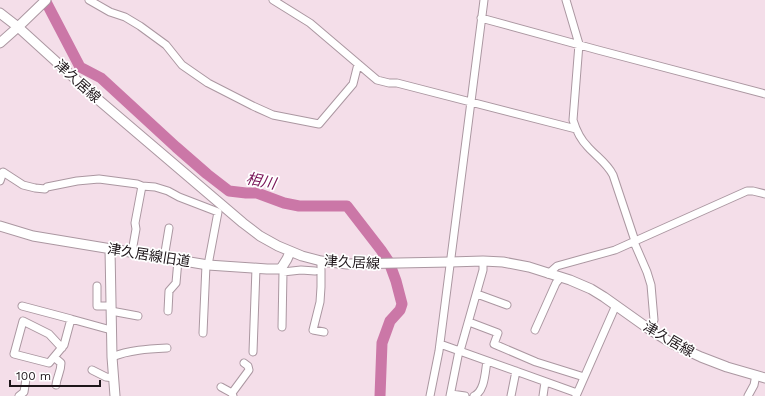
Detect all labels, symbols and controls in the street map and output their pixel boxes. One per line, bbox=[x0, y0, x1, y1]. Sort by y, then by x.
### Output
street label: 津久居線 bbox=[52, 56, 104, 106]
water label: 相川 bbox=[245, 169, 279, 193]
street label: 津久居線旧道 bbox=[106, 241, 192, 269]
street label: 津久居線 bbox=[324, 253, 380, 271]
street label: 津久居線 bbox=[641, 318, 697, 360]
scale bar bbox=[10, 362, 100, 388]
text: 100 m bbox=[16, 369, 51, 383]

